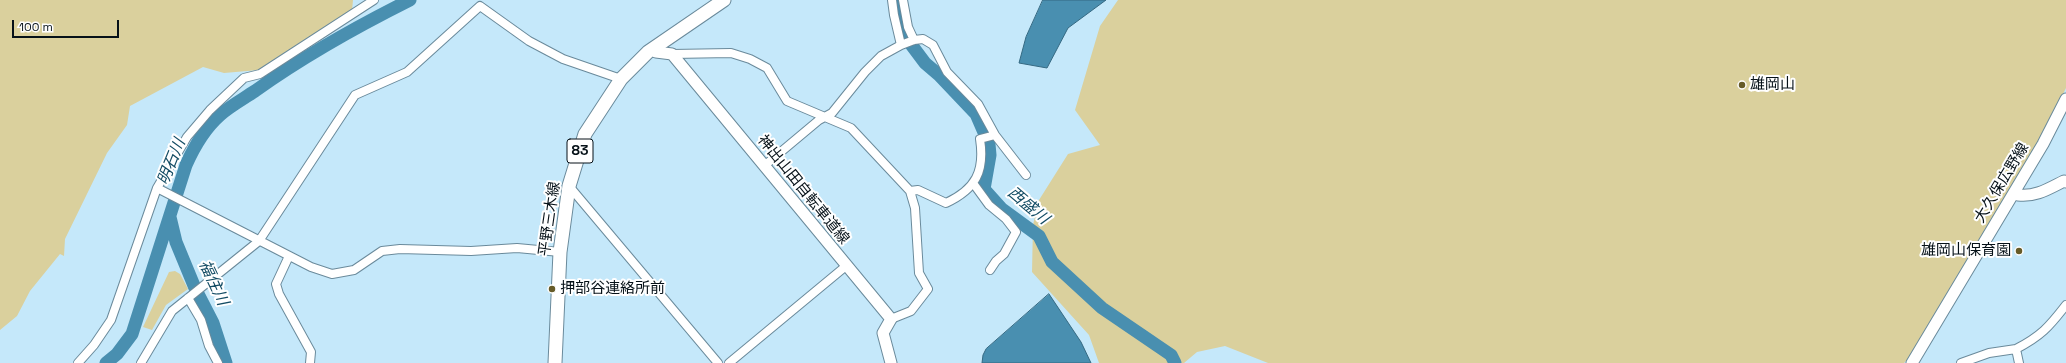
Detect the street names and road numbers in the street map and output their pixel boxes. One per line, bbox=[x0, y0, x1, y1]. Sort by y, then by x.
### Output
street label: 神出山田自転車道線 bbox=[754, 132, 852, 248]
road number: 83 bbox=[567, 139, 593, 163]
street label: 大久保広野線 bbox=[1971, 140, 2033, 226]
street label: 平野三木線 bbox=[536, 181, 564, 257]

